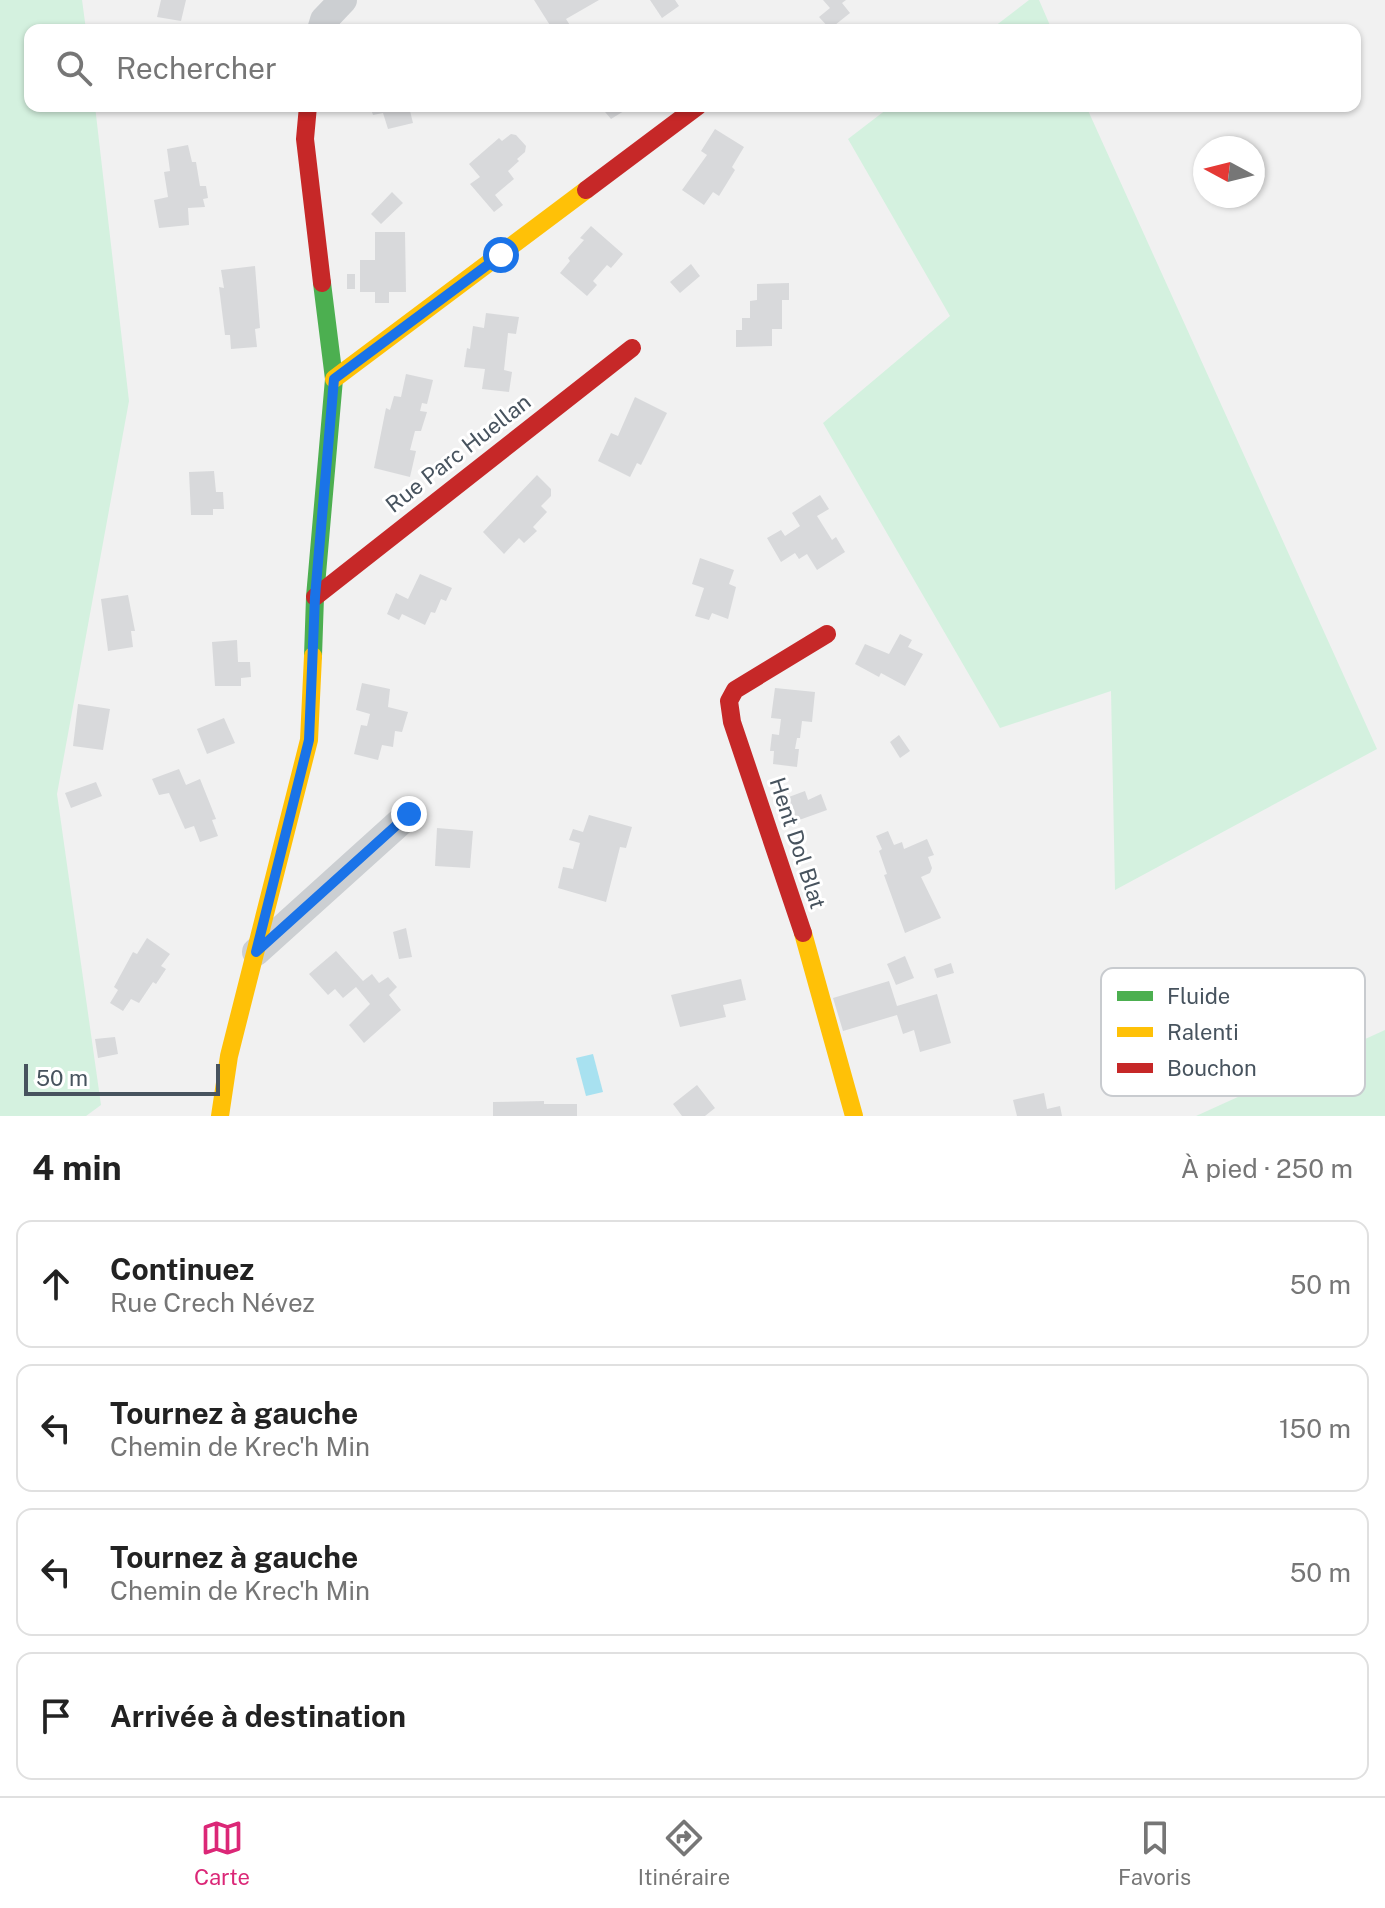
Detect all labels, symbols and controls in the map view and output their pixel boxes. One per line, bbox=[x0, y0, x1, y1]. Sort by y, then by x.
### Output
search box bbox=[24, 24, 1361, 112]
icon: search bbox=[52, 46, 96, 90]
text: Rechercher bbox=[116, 50, 277, 86]
north arrow bbox=[1193, 136, 1265, 208]
route start bbox=[483, 237, 519, 273]
street label: Rue Parc Huellan bbox=[380, 388, 536, 518]
street label: Hent Dol Blat bbox=[765, 774, 831, 912]
route end bbox=[391, 796, 427, 832]
legend bbox=[1101, 968, 1365, 1096]
text: Fluide bbox=[1167, 983, 1230, 1009]
text: Ralenti bbox=[1167, 1019, 1239, 1045]
text: Bouchon bbox=[1167, 1055, 1257, 1081]
scale bar bbox=[24, 1060, 220, 1096]
text: 50 m bbox=[36, 1065, 88, 1091]
text: 4 min bbox=[32, 1148, 122, 1188]
text: À pied · 250 m bbox=[1181, 1153, 1353, 1184]
text: Continuez bbox=[110, 1251, 254, 1287]
icon: ahead bbox=[34, 1262, 78, 1306]
text: 50 m bbox=[1290, 1269, 1351, 1300]
text: Rue Crech Névez bbox=[110, 1287, 315, 1318]
text: Tournez à gauche bbox=[110, 1395, 358, 1431]
icon: left bbox=[34, 1406, 78, 1450]
text: 150 m bbox=[1279, 1413, 1351, 1444]
text: Chemin de Krec'h Min bbox=[110, 1431, 370, 1462]
text: Tournez à gauche bbox=[110, 1539, 358, 1575]
icon: left bbox=[34, 1550, 78, 1594]
text: 50 m bbox=[1290, 1557, 1351, 1588]
text: Chemin de Krec'h Min bbox=[110, 1575, 370, 1606]
icon: arrive bbox=[34, 1694, 78, 1738]
text: Arrivée à destination bbox=[110, 1698, 406, 1734]
tab: Carte bbox=[194, 1816, 250, 1890]
tab: Itinéraire bbox=[638, 1816, 730, 1890]
tab: Favoris bbox=[1118, 1816, 1191, 1890]

